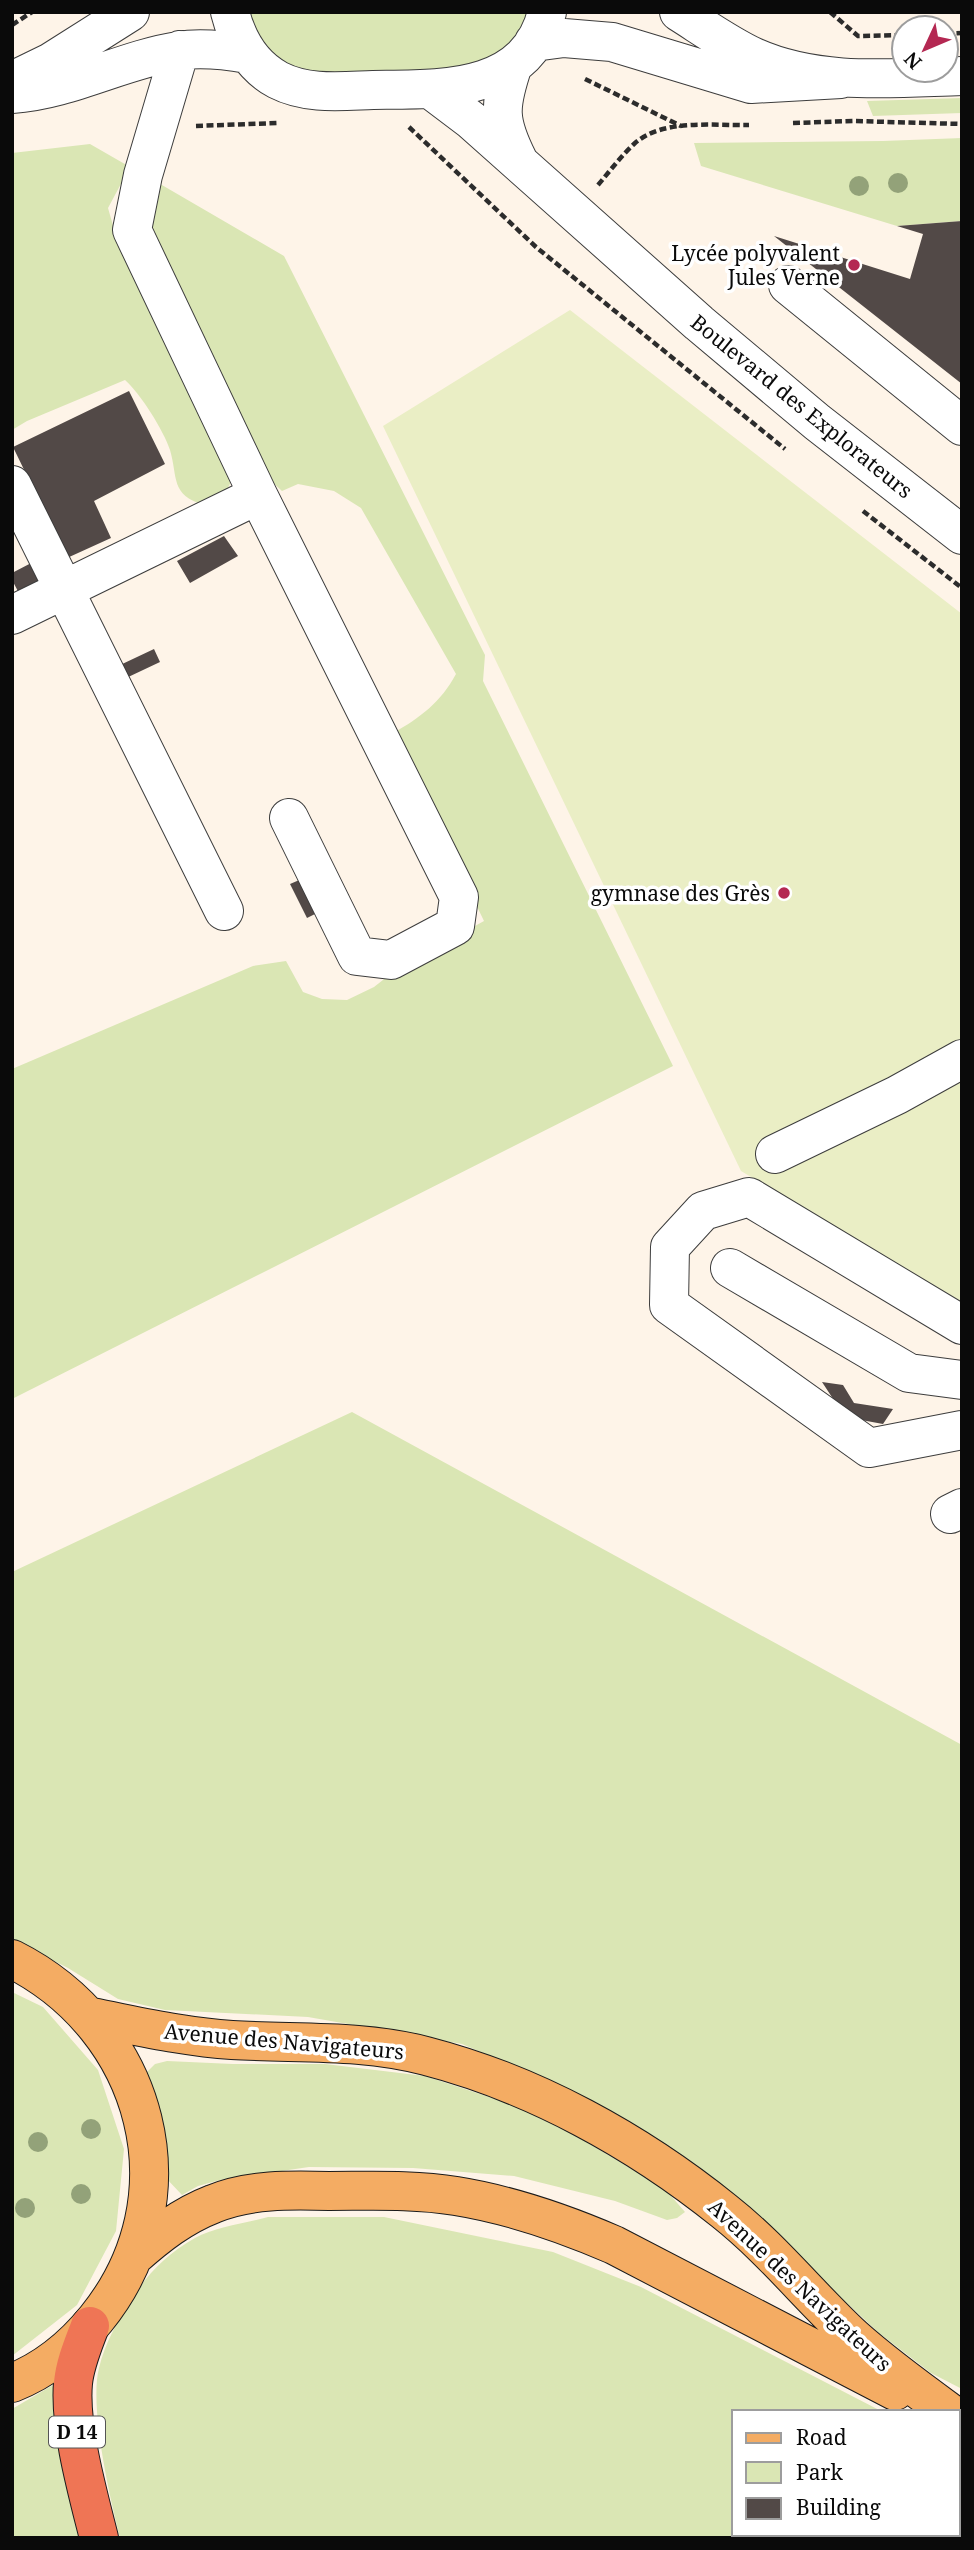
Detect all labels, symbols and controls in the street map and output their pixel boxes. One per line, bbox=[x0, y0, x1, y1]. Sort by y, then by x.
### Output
north arrow bbox=[890, 14, 960, 84]
text: N bbox=[898, 46, 927, 75]
place label: Lycée polyvalent Jules Verne bbox=[671, 239, 840, 291]
marker: Lycée polyvalent Jules Verne bbox=[846, 257, 862, 273]
street label: Boulevard des Explorateurs bbox=[685, 308, 919, 504]
place label: gymnase des Grès bbox=[591, 879, 770, 907]
marker: gymnase des Grès bbox=[776, 885, 792, 901]
street label: Avenue des Navigateurs bbox=[163, 2017, 405, 2065]
street label: Avenue des Navigateurs bbox=[702, 2193, 898, 2377]
legend bbox=[732, 2410, 960, 2536]
road number: D 14 bbox=[49, 2416, 105, 2448]
text: Road bbox=[796, 2423, 847, 2451]
text: Park bbox=[796, 2458, 843, 2486]
text: Building bbox=[796, 2493, 881, 2521]

